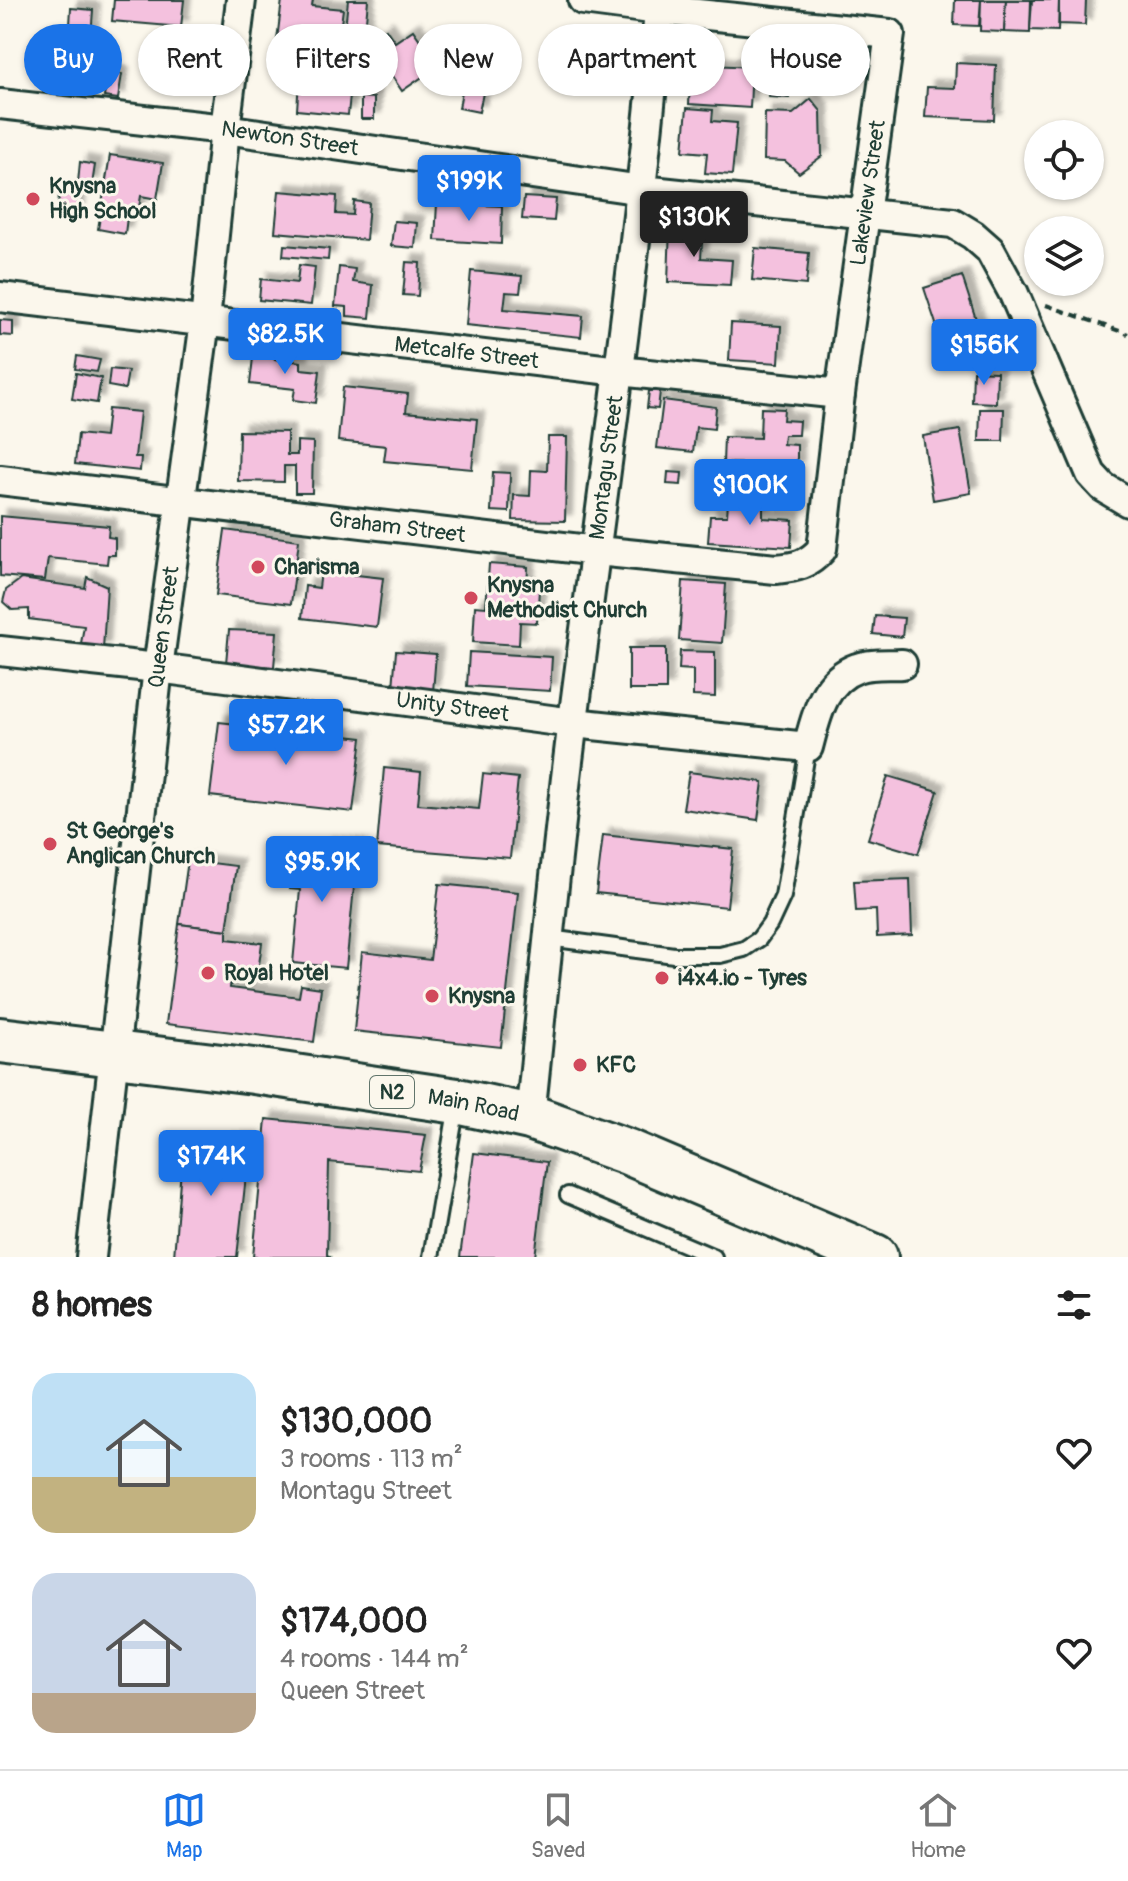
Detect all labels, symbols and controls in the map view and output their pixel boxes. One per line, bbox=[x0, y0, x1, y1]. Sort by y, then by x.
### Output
chip: Buy bbox=[24, 24, 122, 96]
chip: Rent bbox=[138, 24, 250, 96]
chip: Filters bbox=[266, 24, 398, 96]
chip: New bbox=[414, 24, 522, 96]
chip: Apartment bbox=[538, 24, 725, 96]
chip: House bbox=[741, 24, 870, 96]
street label: Newton Street bbox=[220, 115, 360, 162]
street label: Lakeview Street bbox=[844, 118, 892, 268]
map controls bbox=[1024, 120, 1104, 296]
button: locate bbox=[1024, 120, 1104, 200]
pin: $199K bbox=[413, 155, 525, 223]
text: $199K bbox=[436, 165, 502, 197]
place label: Knysna High School bbox=[49, 172, 156, 225]
marker: Knysna High School bbox=[24, 190, 42, 208]
pin: $130K bbox=[638, 191, 750, 259]
text: $130K bbox=[658, 201, 730, 233]
button: layers bbox=[1024, 216, 1104, 296]
pin: $82.5K bbox=[220, 308, 350, 376]
text: $82.5K bbox=[246, 318, 324, 350]
pin: $156K bbox=[928, 319, 1040, 387]
text: $156K bbox=[949, 329, 1019, 361]
street label: Metcalfe Street bbox=[393, 330, 541, 375]
street label: Montagu Street bbox=[583, 394, 630, 542]
pin: $100K bbox=[694, 459, 806, 527]
text: $100K bbox=[712, 469, 788, 501]
street label: Graham Street bbox=[327, 505, 467, 549]
place label: Charisma bbox=[274, 553, 360, 581]
marker: Charisma bbox=[249, 558, 267, 576]
street label: Queen Street bbox=[142, 564, 186, 690]
place label: Knysna Methodist Church bbox=[487, 571, 647, 624]
marker: Knysna Methodist Church bbox=[462, 589, 480, 607]
street label: Unity Street bbox=[394, 686, 511, 728]
pin: $57.2K bbox=[221, 699, 351, 767]
text: $57.2K bbox=[247, 709, 325, 741]
place label: St George's Anglican Church bbox=[66, 817, 215, 870]
marker: St George's Anglican Church bbox=[41, 835, 59, 853]
pin: $95.9K bbox=[257, 836, 387, 904]
text: $95.9K bbox=[284, 846, 360, 878]
place label: Royal Hotel bbox=[224, 959, 329, 987]
marker: Royal Hotel bbox=[199, 964, 217, 982]
place label: i4x4.io - Tyres bbox=[678, 964, 807, 992]
marker: i4x4.io - Tyres bbox=[653, 969, 671, 987]
place label: Knysna bbox=[448, 982, 515, 1010]
marker: Knysna bbox=[423, 987, 441, 1005]
place label: KFC bbox=[596, 1051, 637, 1079]
marker: KFC bbox=[571, 1056, 589, 1074]
road number: N2 bbox=[370, 1076, 414, 1108]
street label: Main Road bbox=[426, 1083, 522, 1128]
pin: $174K bbox=[155, 1130, 267, 1198]
text: $174K bbox=[177, 1140, 245, 1172]
icon: filters bbox=[1052, 1283, 1096, 1327]
text: 8 homes bbox=[32, 1284, 152, 1327]
text: $130,000 bbox=[280, 1400, 432, 1443]
icon: home bbox=[96, 1405, 192, 1501]
icon: heart bbox=[1052, 1431, 1096, 1475]
text: 3 rooms · 113 m² bbox=[280, 1443, 463, 1475]
text: Montagu Street bbox=[280, 1475, 452, 1507]
text: $174,000 bbox=[280, 1600, 428, 1643]
icon: home bbox=[96, 1605, 192, 1701]
icon: heart bbox=[1052, 1631, 1096, 1675]
text: 4 rooms · 144 m² bbox=[280, 1643, 469, 1675]
text: Queen Street bbox=[280, 1675, 425, 1707]
tab: Map bbox=[162, 1788, 206, 1864]
tab: Saved bbox=[531, 1788, 586, 1864]
tab: Home bbox=[910, 1788, 966, 1864]

